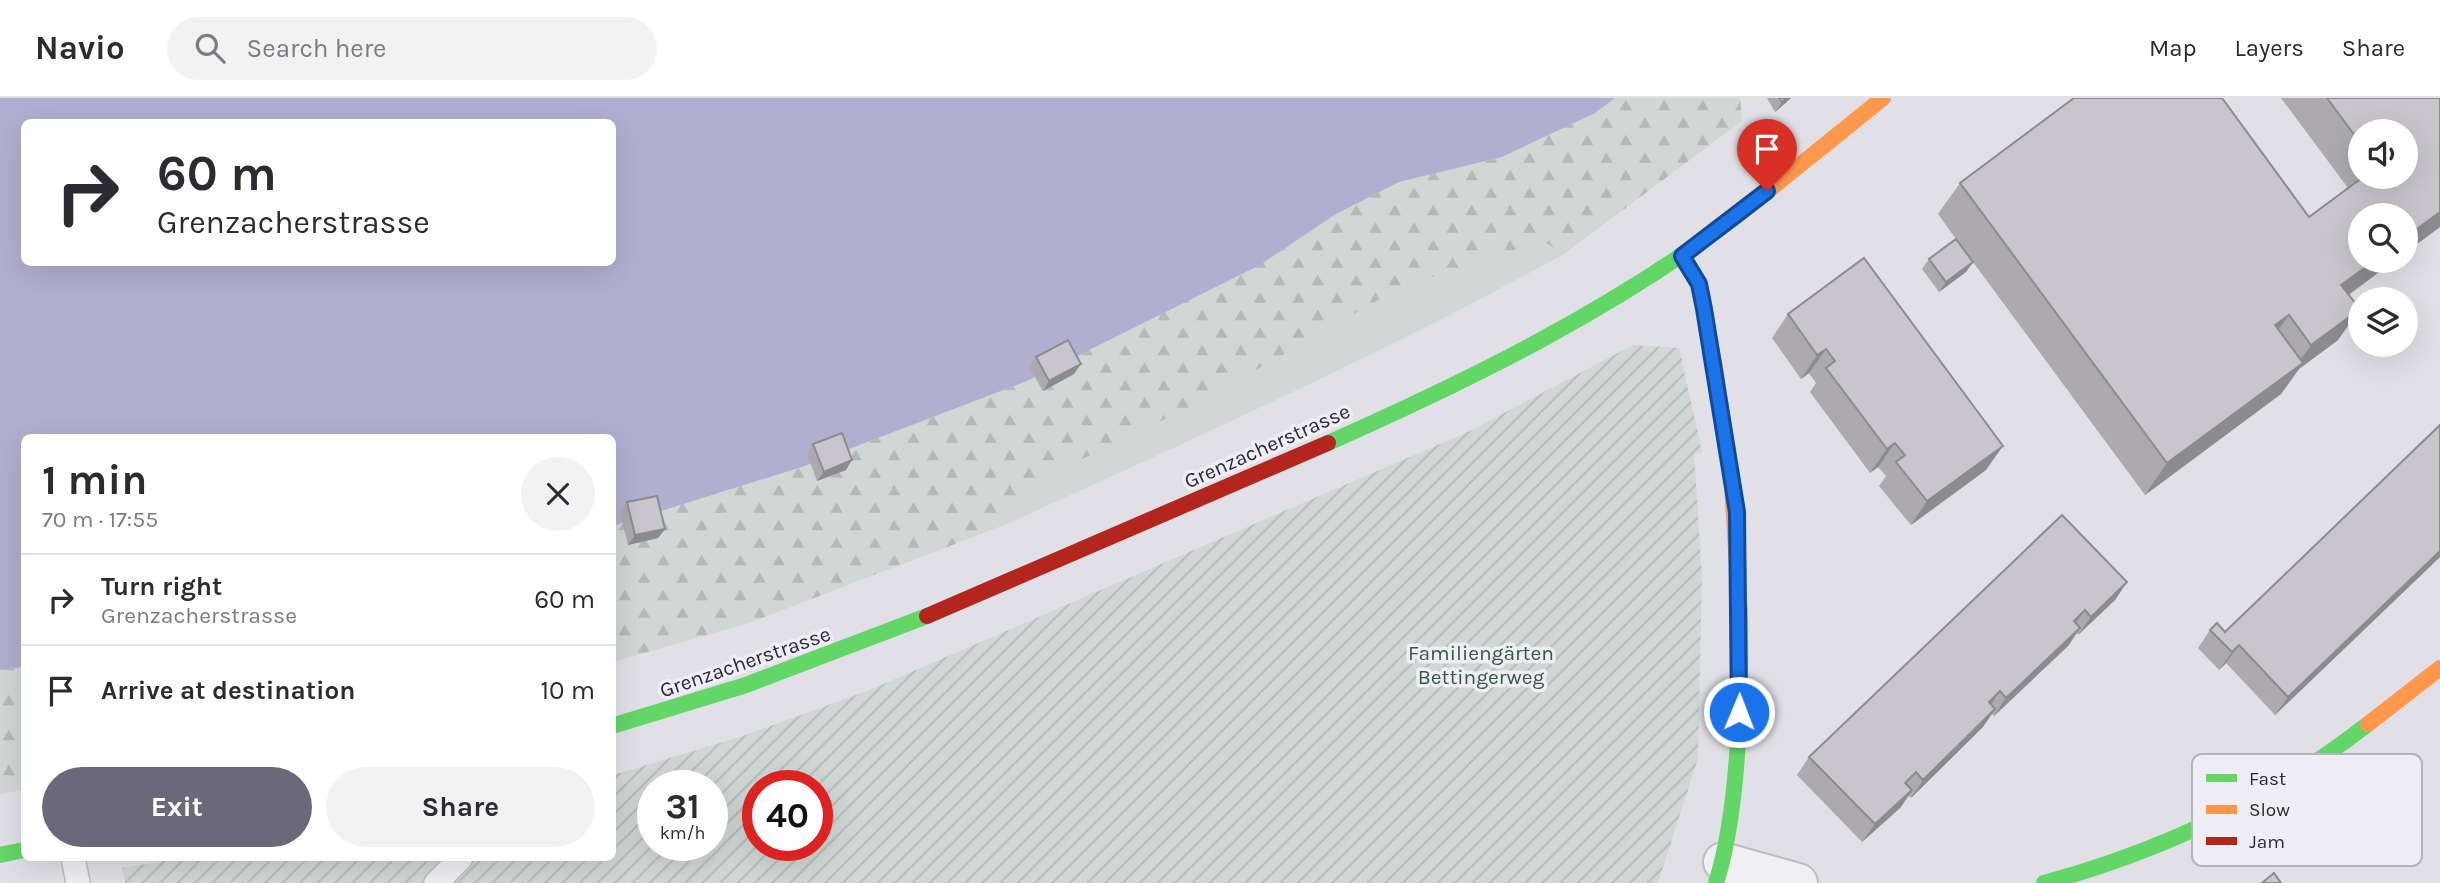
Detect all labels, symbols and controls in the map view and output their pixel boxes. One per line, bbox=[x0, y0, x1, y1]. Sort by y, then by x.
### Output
search box bbox=[167, 17, 657, 80]
text: Navio bbox=[35, 29, 125, 67]
icon: search bbox=[191, 29, 229, 67]
text: Search here bbox=[247, 33, 386, 64]
text: Map bbox=[2149, 34, 2197, 62]
text: Layers bbox=[2235, 34, 2304, 62]
text: Share bbox=[2342, 34, 2405, 62]
pin bbox=[1737, 119, 1797, 191]
map controls bbox=[2348, 119, 2418, 357]
button: sound bbox=[2348, 119, 2418, 189]
icon: arrive bbox=[1748, 130, 1786, 168]
text: 60 m bbox=[157, 145, 277, 202]
icon: right bbox=[42, 147, 133, 238]
button: search bbox=[2348, 203, 2418, 273]
text: Grenzacherstrasse bbox=[157, 204, 430, 241]
button: layers bbox=[2348, 287, 2418, 357]
street label: Grenzacherstrasse bbox=[1180, 399, 1354, 493]
text: 1 min bbox=[42, 455, 147, 505]
button: close bbox=[521, 457, 595, 531]
text: 70 m · 17:55 bbox=[42, 506, 158, 533]
text: Turn right bbox=[101, 571, 222, 602]
icon: right bbox=[42, 581, 80, 619]
text: 60 m bbox=[534, 584, 595, 615]
text: Grenzacherstrasse bbox=[101, 602, 297, 629]
street label: Grenzacherstrasse bbox=[657, 622, 833, 702]
park label: Familiengärten Bettingerweg bbox=[1408, 641, 1554, 689]
icon: arrive bbox=[42, 672, 80, 710]
text: Arrive at destination bbox=[101, 675, 355, 706]
text: 10 m bbox=[540, 675, 595, 706]
position arrow bbox=[1702, 675, 1776, 749]
legend bbox=[2192, 754, 2422, 866]
button: Exit bbox=[42, 767, 312, 847]
button: Share bbox=[326, 767, 595, 847]
text: Fast bbox=[2249, 768, 2286, 790]
speed limit sign: 40 bbox=[742, 770, 833, 861]
text: 31 bbox=[665, 786, 700, 827]
text: Slow bbox=[2249, 799, 2290, 821]
text: km/h bbox=[660, 822, 705, 844]
text: Jam bbox=[2249, 831, 2285, 853]

